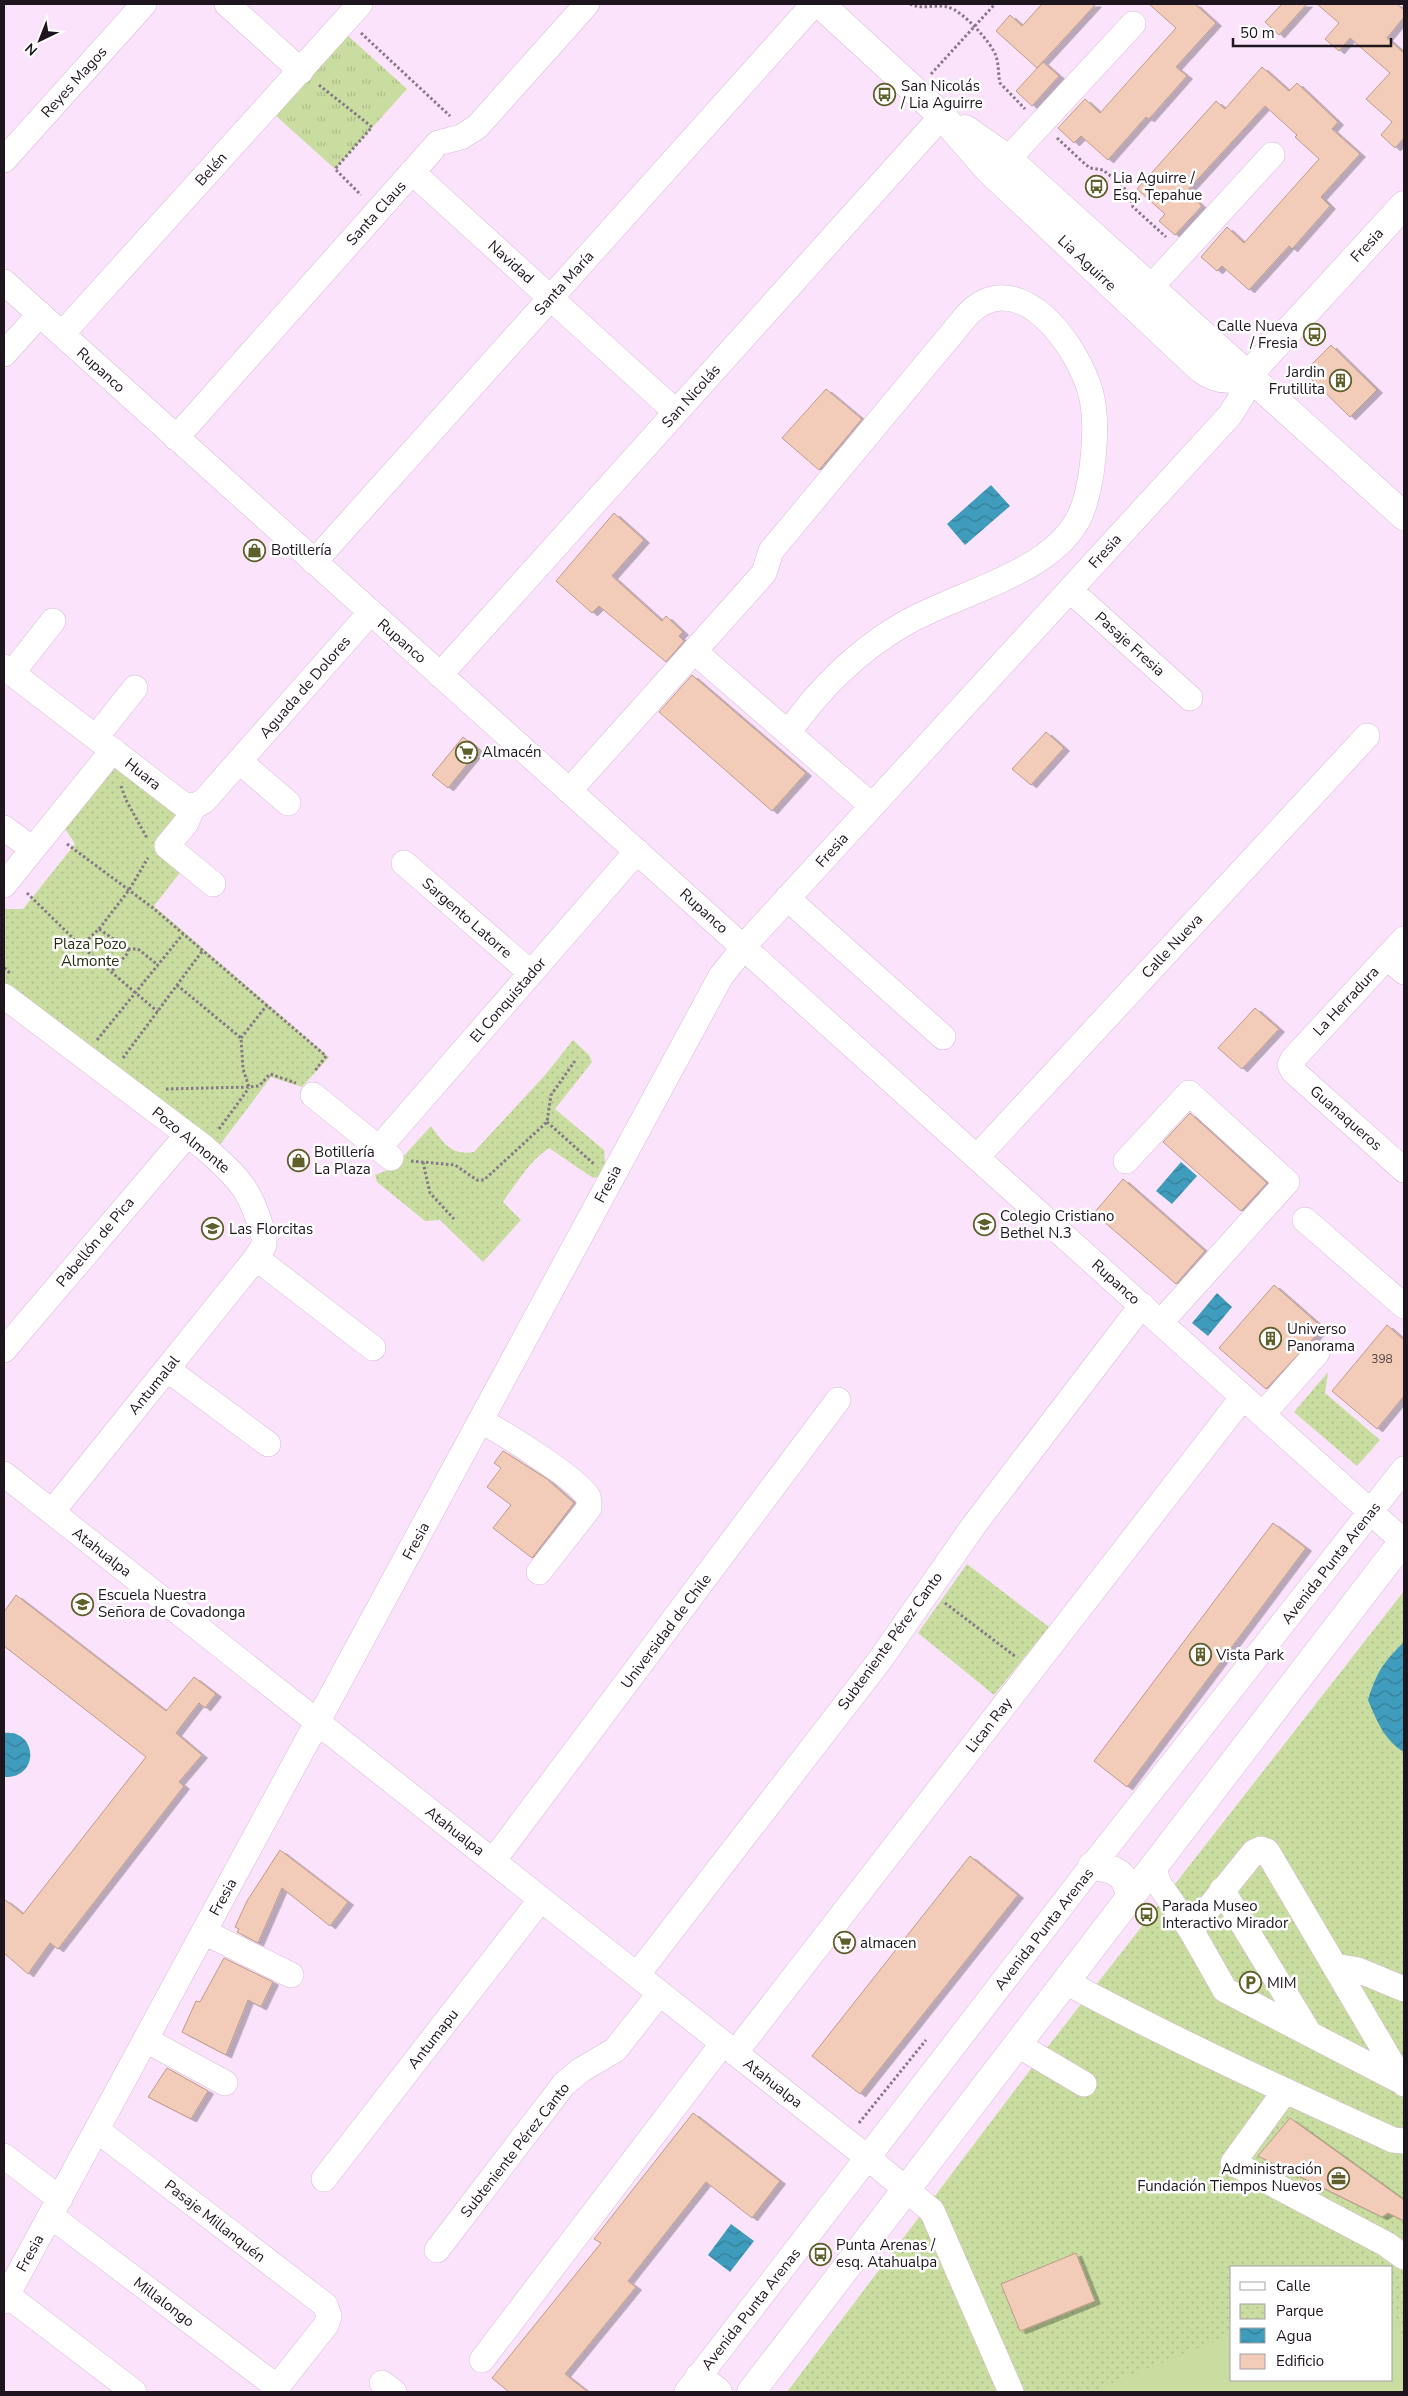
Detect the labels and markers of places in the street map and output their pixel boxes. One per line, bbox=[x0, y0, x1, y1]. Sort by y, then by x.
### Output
place label: San Nicolás / Lia Aguirre bbox=[900, 76, 983, 113]
bus stop icon: San Nicolás / Lia Aguirre bbox=[873, 83, 897, 107]
place label: Lia Aguirre / Esq. Tepahue bbox=[1113, 168, 1202, 205]
bus stop icon: Lia Aguirre / Esq. Tepahue bbox=[1085, 175, 1109, 199]
place label: Calle Nueva / Fresia bbox=[1217, 316, 1298, 353]
bus stop icon: Calle Nueva / Fresia bbox=[1302, 323, 1326, 347]
place label: Jardin Frutillita bbox=[1269, 362, 1325, 399]
building icon: Jardin Frutillita bbox=[1329, 369, 1353, 393]
shop icon: Botillería bbox=[243, 538, 267, 562]
place label: Botillería bbox=[271, 540, 332, 560]
supermarket icon: Almacén bbox=[454, 740, 478, 764]
place label: Almacén bbox=[482, 742, 541, 762]
place label: Botillería La Plaza bbox=[314, 1142, 375, 1179]
shop icon: Botillería La Plaza bbox=[286, 1149, 310, 1173]
place label: Colegio Cristiano Bethel N.3 bbox=[1000, 1206, 1114, 1243]
school or university icon: Colegio Cristiano Bethel N.3 bbox=[972, 1213, 996, 1237]
school or university icon: Las Florcitas bbox=[201, 1217, 225, 1241]
place label: Las Florcitas bbox=[229, 1219, 313, 1239]
place label: Universo Panorama bbox=[1287, 1319, 1355, 1356]
building icon: Universo Panorama bbox=[1259, 1326, 1283, 1350]
place label: Escuela Nuestra Señora de Covadonga bbox=[98, 1585, 245, 1622]
school or university icon: Escuela Nuestra Señora de Covadonga bbox=[70, 1592, 94, 1616]
building icon: Vista Park bbox=[1188, 1643, 1212, 1667]
place label: Vista Park bbox=[1215, 1645, 1284, 1665]
place label: Parada Museo Interactivo Mirador bbox=[1162, 1896, 1289, 1933]
bus stop icon: Parada Museo Interactivo Mirador bbox=[1134, 1903, 1158, 1927]
supermarket icon: almacen bbox=[832, 1931, 856, 1955]
place label: almacen bbox=[860, 1933, 916, 1953]
parking icon: MIM bbox=[1239, 1971, 1263, 1995]
place label: MIM bbox=[1267, 1973, 1297, 1993]
place label: Administración Fundación Tiempos Nuevos bbox=[1137, 2159, 1322, 2196]
office icon: Administración Fundación Tiempos Nuevos bbox=[1326, 2166, 1350, 2190]
place label: Punta Arenas / esq. Atahualpa bbox=[836, 2235, 937, 2272]
bus stop icon: Punta Arenas / esq. Atahualpa bbox=[808, 2242, 832, 2266]

